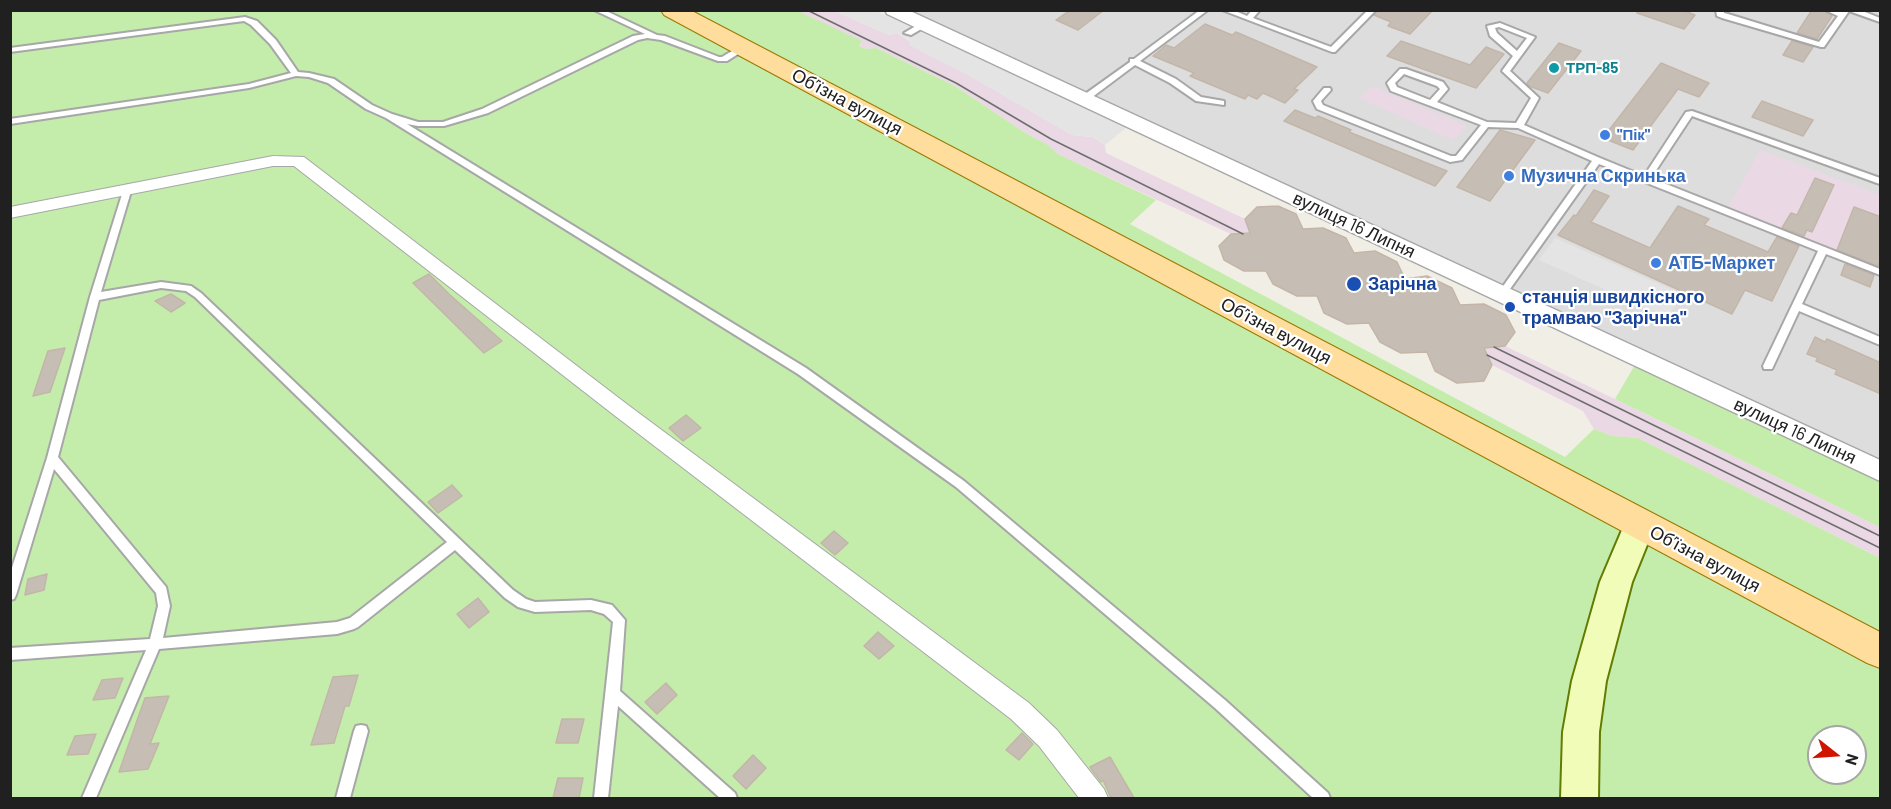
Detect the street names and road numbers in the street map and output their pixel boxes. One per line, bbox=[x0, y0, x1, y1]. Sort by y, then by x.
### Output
street label: Обʼїзна вулиця bbox=[788, 64, 906, 140]
street label: вулиця 16 Липня bbox=[1289, 187, 1419, 263]
street label: Обʼїзна вулиця bbox=[1217, 293, 1335, 369]
street label: вулиця 16 Липня bbox=[1730, 393, 1860, 469]
street label: Обʼїзна вулиця bbox=[1646, 521, 1764, 597]

